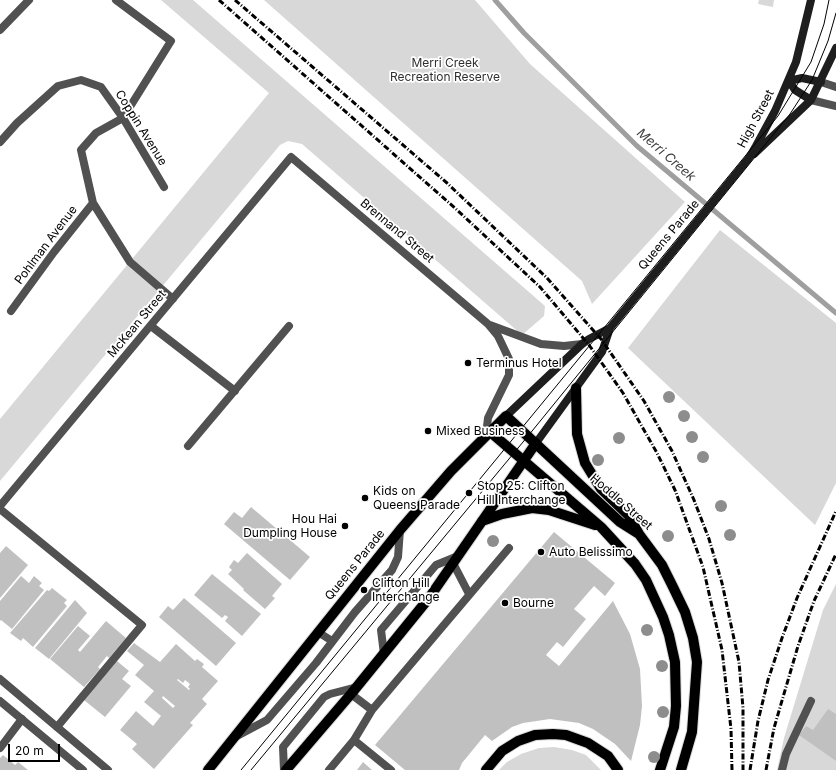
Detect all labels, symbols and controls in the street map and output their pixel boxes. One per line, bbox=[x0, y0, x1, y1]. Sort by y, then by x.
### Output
park label: Merri Creek Recreation Reserve bbox=[390, 56, 500, 84]
street label: Coppin Avenue bbox=[112, 88, 170, 168]
street label: High Street bbox=[735, 88, 777, 150]
water label: Merri Creek bbox=[634, 125, 698, 185]
street label: Brennand Street bbox=[357, 196, 437, 266]
street label: Queens Parade bbox=[636, 197, 702, 273]
street label: Pohlman Avenue bbox=[12, 203, 80, 287]
street label: McKean Street bbox=[105, 287, 169, 361]
place label: Terminus Hotel bbox=[476, 356, 562, 370]
marker: Terminus Hotel bbox=[463, 358, 473, 368]
place label: Mixed Business bbox=[436, 424, 525, 438]
marker: Mixed Business bbox=[423, 426, 433, 436]
street label: Hoddle Street bbox=[587, 471, 655, 533]
place label: Stop 25: Clifton Hill Interchange bbox=[477, 479, 566, 507]
place label: Kids on Queens Parade bbox=[373, 484, 460, 512]
marker: Stop 25: Clifton Hill Interchange bbox=[464, 488, 474, 498]
marker: Kids on Queens Parade bbox=[360, 493, 370, 503]
place label: Hou Hai Dumpling House bbox=[243, 512, 337, 540]
marker: Hou Hai Dumpling House bbox=[340, 521, 350, 531]
street label: Queens Parade bbox=[322, 527, 388, 603]
place label: Auto Belissimo bbox=[549, 545, 633, 559]
marker: Auto Belissimo bbox=[536, 547, 546, 557]
place label: Clifton Hill Interchange bbox=[372, 576, 440, 604]
marker: Clifton Hill Interchange bbox=[359, 585, 369, 595]
place label: Bourne bbox=[513, 596, 554, 610]
marker: Bourne bbox=[500, 598, 510, 608]
scale bar bbox=[10, 736, 62, 762]
text: 20 m bbox=[15, 743, 44, 758]

